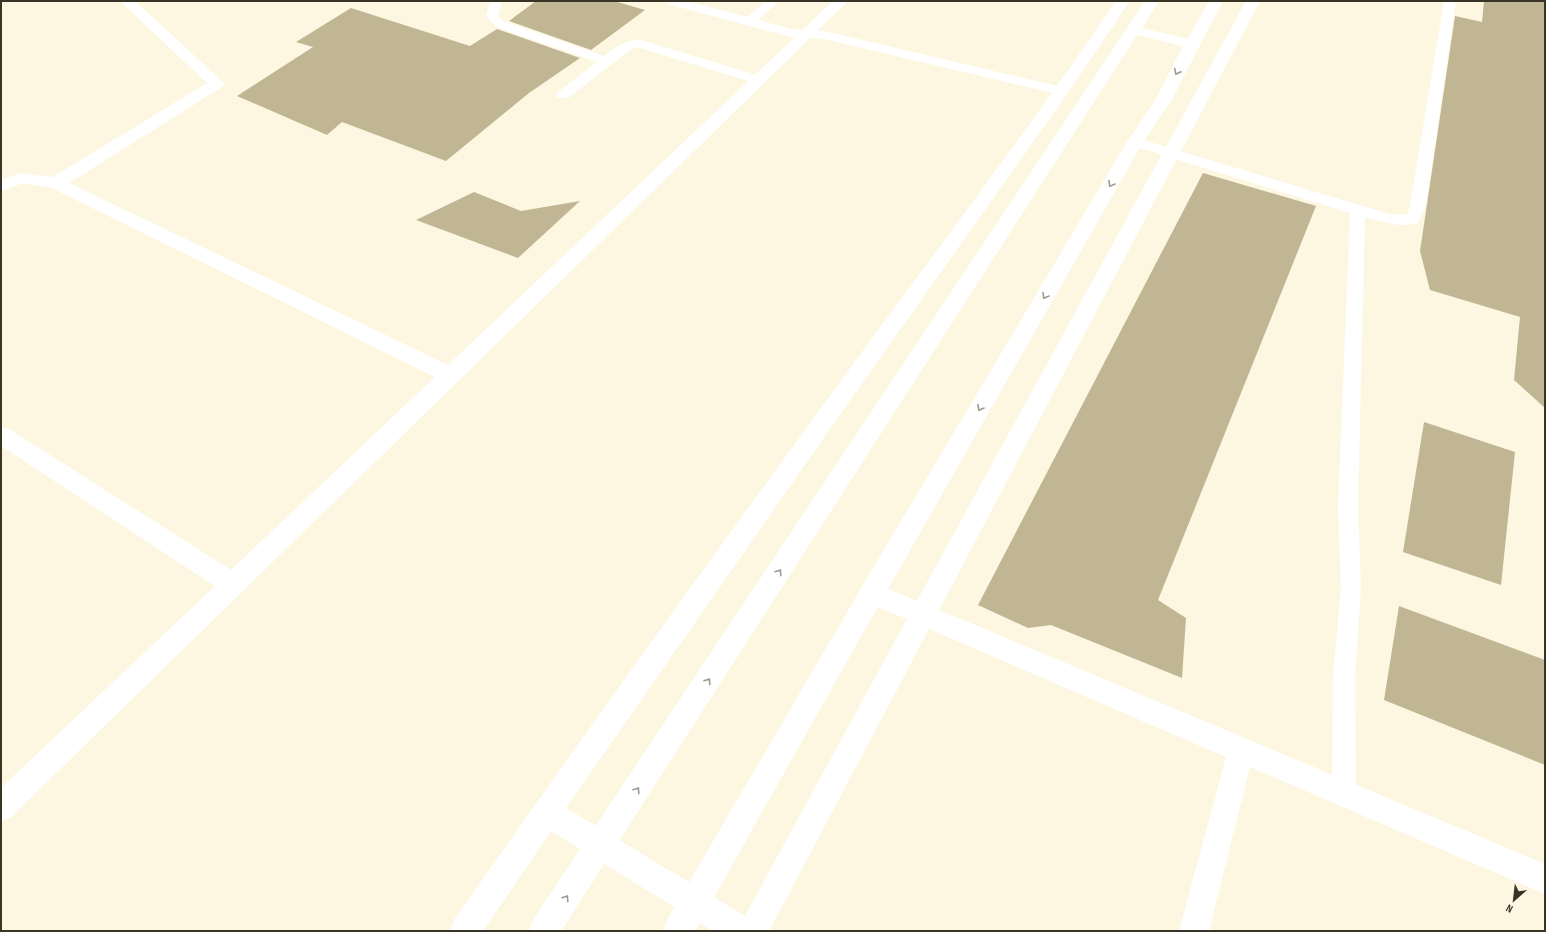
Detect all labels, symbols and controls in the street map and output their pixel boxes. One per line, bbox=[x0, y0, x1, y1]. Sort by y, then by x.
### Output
one-way arrow bbox=[1175, 68, 1182, 75]
one-way arrow bbox=[1108, 179, 1115, 187]
one-way arrow bbox=[1043, 292, 1050, 299]
one-way arrow bbox=[977, 404, 984, 411]
one-way arrow bbox=[774, 569, 782, 576]
one-way arrow bbox=[703, 678, 711, 685]
one-way arrow bbox=[632, 787, 640, 794]
north arrow bbox=[1494, 880, 1534, 920]
one-way arrow bbox=[561, 896, 568, 903]
text: N bbox=[1504, 901, 1515, 916]

